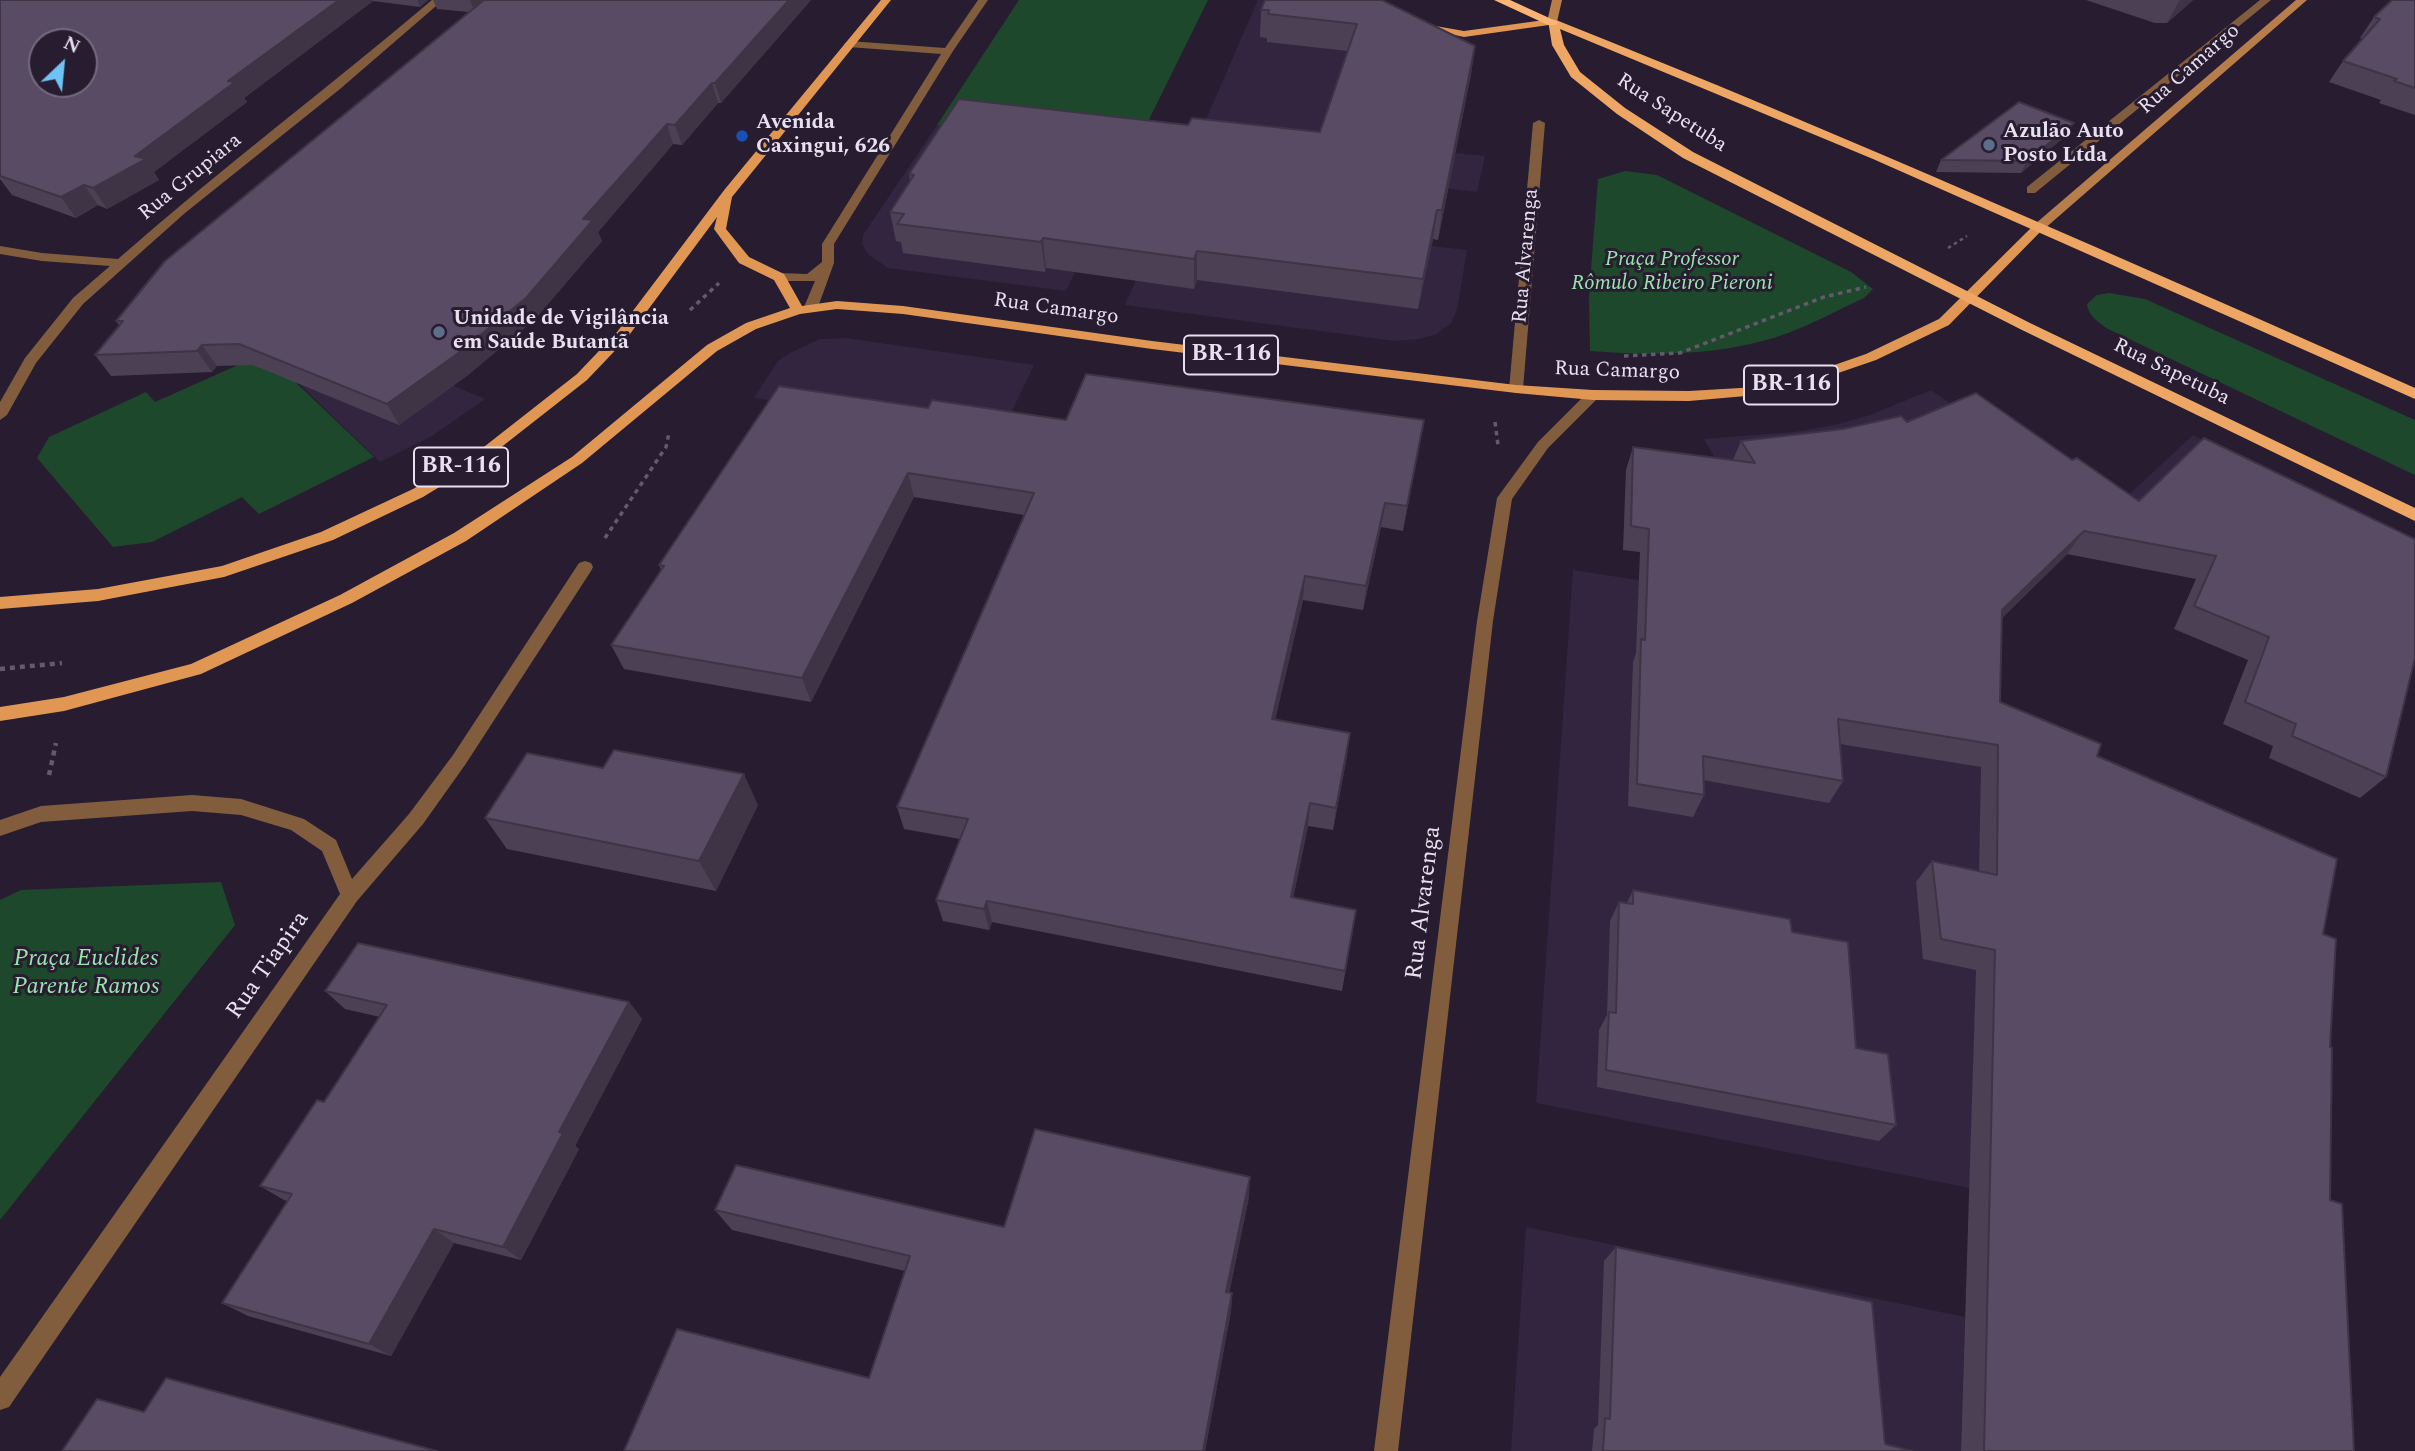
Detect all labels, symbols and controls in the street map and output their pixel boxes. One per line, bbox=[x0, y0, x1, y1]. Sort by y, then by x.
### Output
street label: Rua Camargo bbox=[2134, 19, 2246, 121]
north arrow bbox=[28, 28, 98, 98]
text: N bbox=[58, 29, 85, 62]
street label: Rua Sapetuba bbox=[1611, 69, 1731, 159]
place label: Avenida Caxingui, 626 bbox=[756, 111, 890, 161]
place label: Azulão Auto Posto Ltda bbox=[2003, 120, 2124, 170]
marker: Avenida Caxingui, 626 bbox=[734, 128, 750, 144]
street label: Rua Grupiara bbox=[135, 129, 247, 227]
marker: Azulão Auto Posto Ltda bbox=[1981, 137, 1997, 153]
street label: Rua Alvarenga bbox=[1509, 187, 1545, 325]
park label: Praça Professor Rômulo Ribeiro Pieroni bbox=[1571, 248, 1773, 298]
street label: Rua Camargo bbox=[992, 289, 1120, 331]
place label: Unidade de Vigilância em Saúde Butantã bbox=[453, 307, 669, 357]
marker: Unidade de Vigilância em Saúde Butantã bbox=[431, 324, 447, 340]
street label: Rua Sapetuba bbox=[2109, 334, 2233, 412]
road number: BR-116 bbox=[1184, 336, 1278, 374]
street label: Rua Camargo bbox=[1554, 357, 1680, 387]
road number: BR-116 bbox=[1744, 366, 1838, 404]
road number: BR-116 bbox=[414, 447, 508, 486]
street label: Rua Alvarenga bbox=[1401, 824, 1449, 982]
street label: Rua Tiapira bbox=[221, 906, 317, 1026]
park label: Praça Euclides Parente Ramos bbox=[13, 946, 159, 1002]

